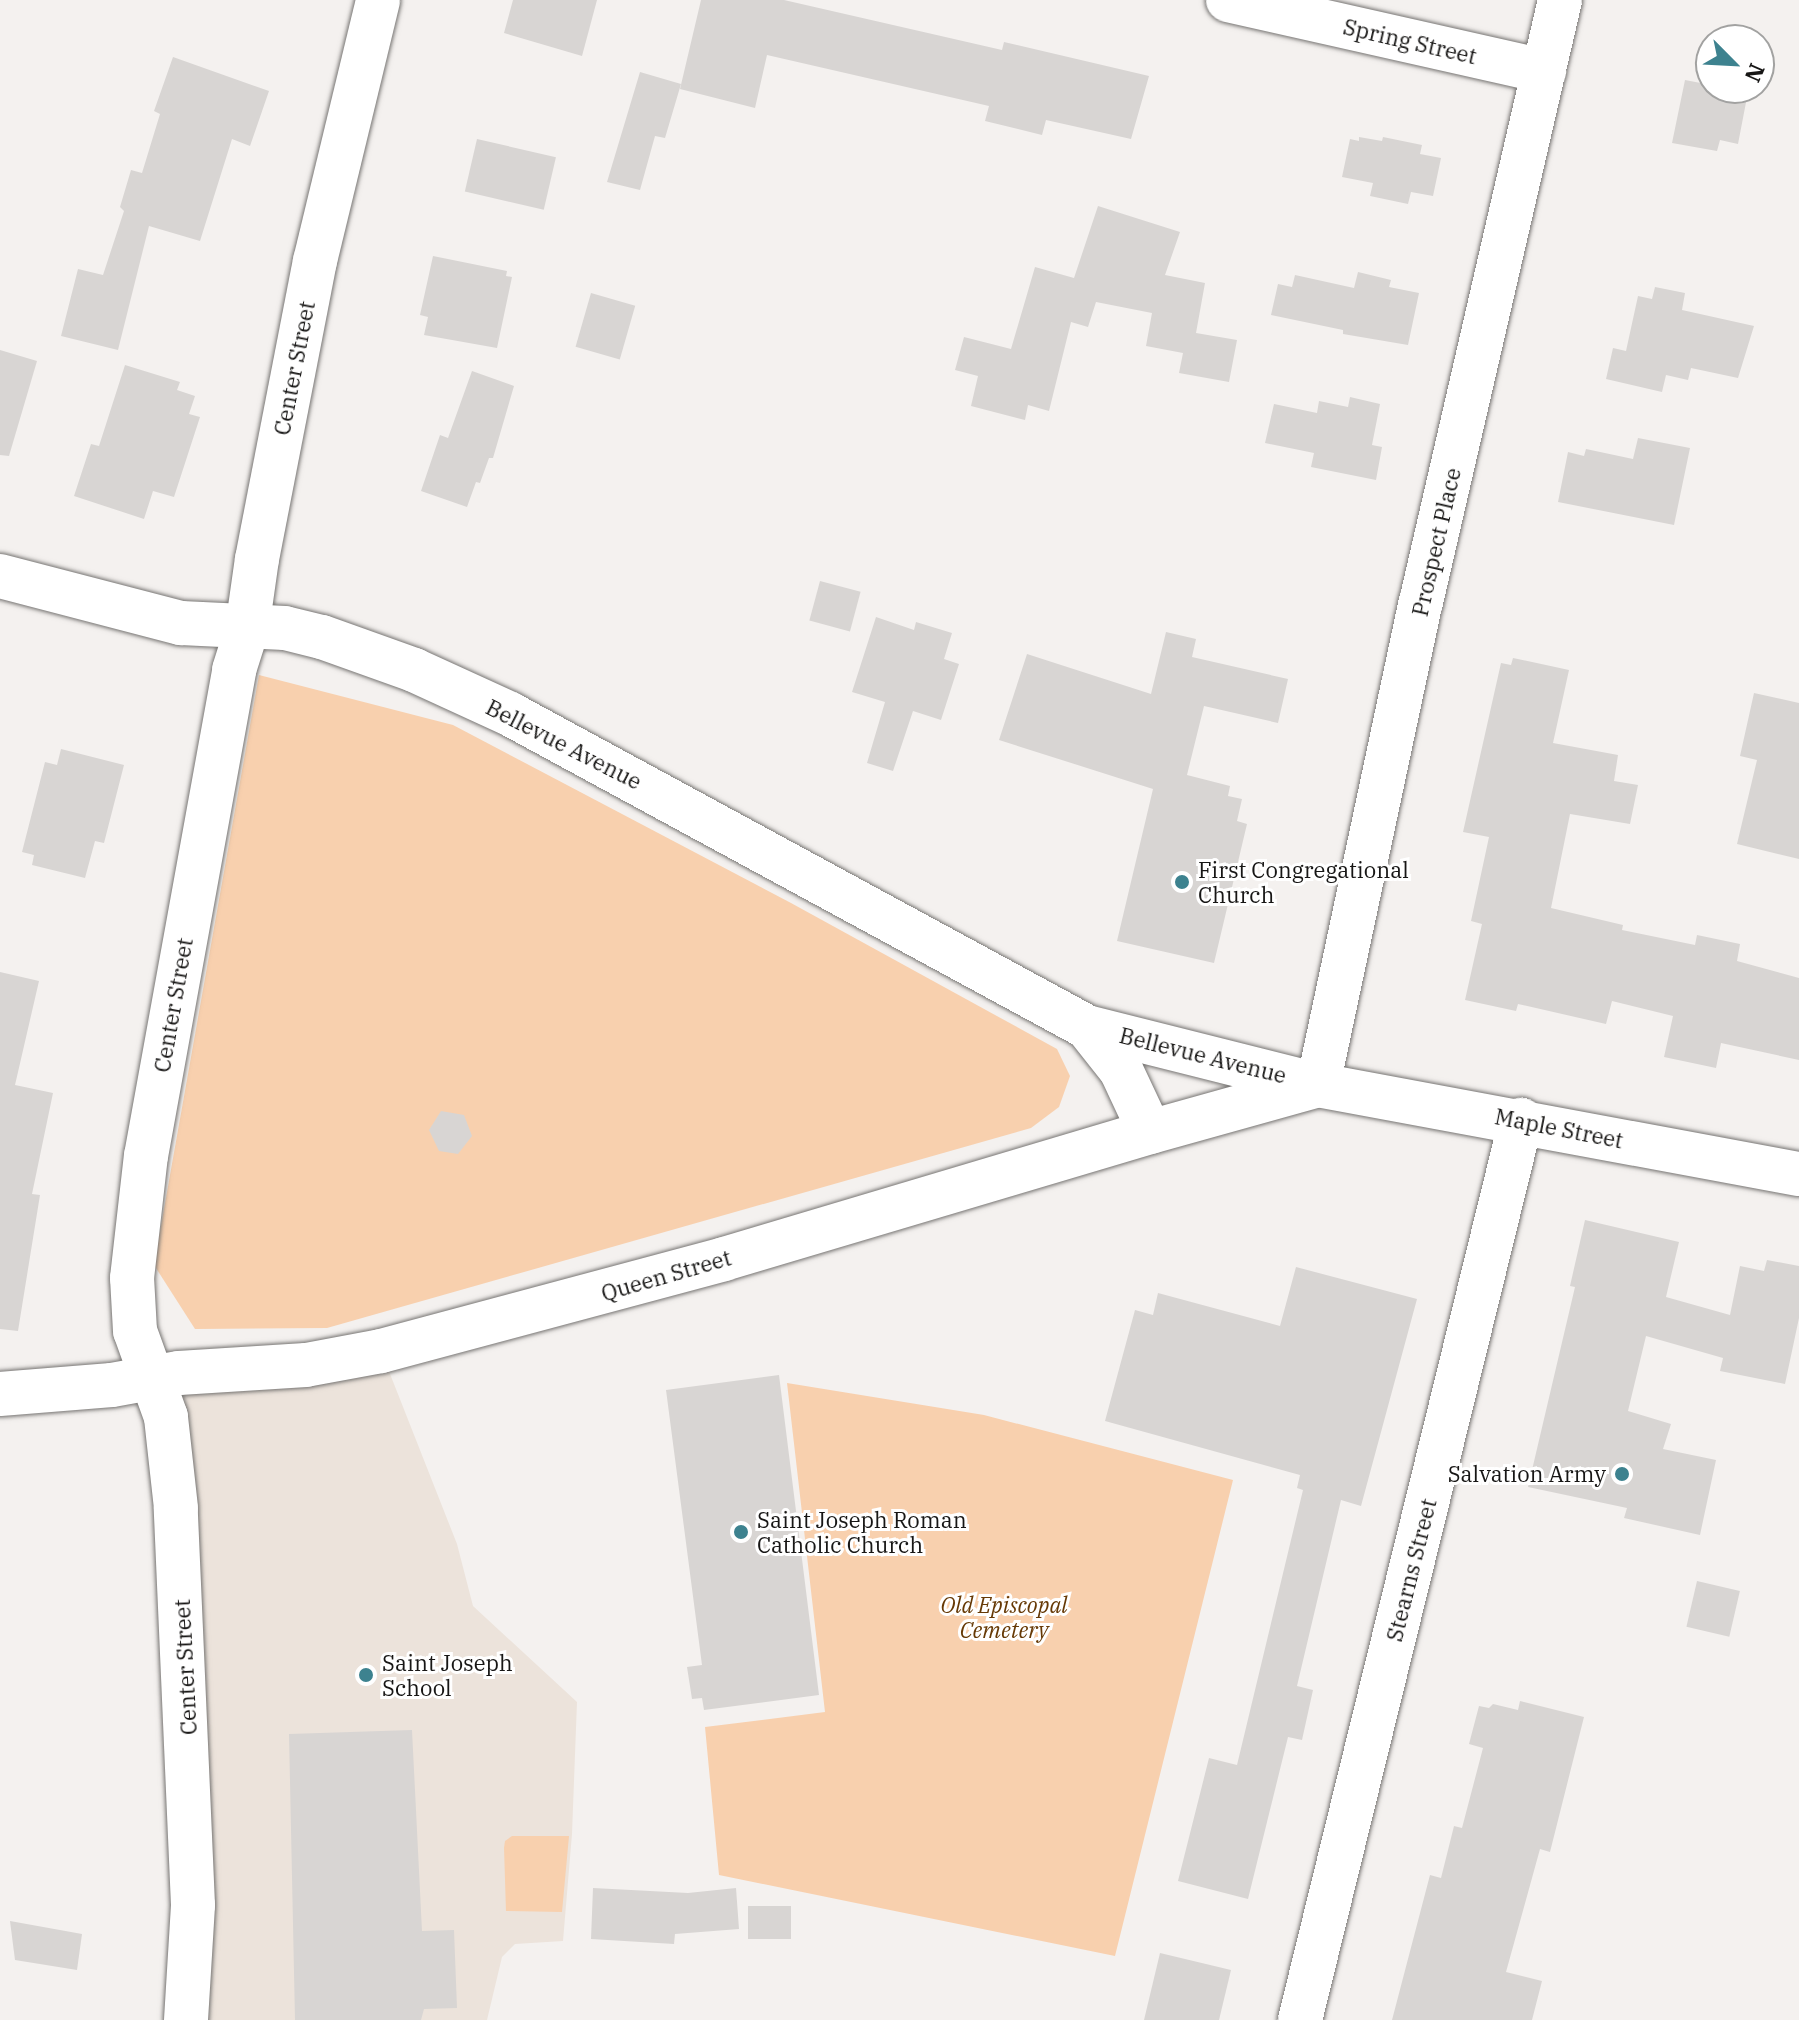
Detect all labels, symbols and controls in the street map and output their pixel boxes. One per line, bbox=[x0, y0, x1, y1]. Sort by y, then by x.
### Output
street label: Spring Street bbox=[1341, 13, 1479, 69]
north arrow bbox=[1695, 24, 1775, 104]
text: N bbox=[1739, 59, 1772, 87]
street label: Center Street bbox=[268, 299, 320, 437]
street label: Prospect Place bbox=[1406, 465, 1466, 619]
street label: Bellevue Avenue bbox=[482, 693, 646, 795]
place label: First Congregational Church bbox=[1198, 856, 1409, 908]
marker: First Congregational Church bbox=[1173, 873, 1191, 891]
street label: Center Street bbox=[148, 936, 198, 1074]
street label: Bellevue Avenue bbox=[1117, 1021, 1289, 1089]
street label: Maple Street bbox=[1493, 1103, 1625, 1153]
street label: Queen Street bbox=[598, 1244, 734, 1306]
place label: Salvation Army bbox=[1448, 1461, 1606, 1487]
marker: Salvation Army bbox=[1613, 1465, 1631, 1483]
street label: Stearns Street bbox=[1381, 1496, 1441, 1644]
place label: Saint Joseph Roman Catholic Church bbox=[757, 1506, 967, 1558]
marker: Saint Joseph Roman Catholic Church bbox=[732, 1523, 750, 1541]
park label: Old Episcopal Cemetery bbox=[940, 1591, 1068, 1642]
street label: Center Street bbox=[168, 1598, 202, 1736]
place label: Saint Joseph School bbox=[382, 1649, 513, 1700]
marker: Saint Joseph School bbox=[357, 1666, 375, 1684]

